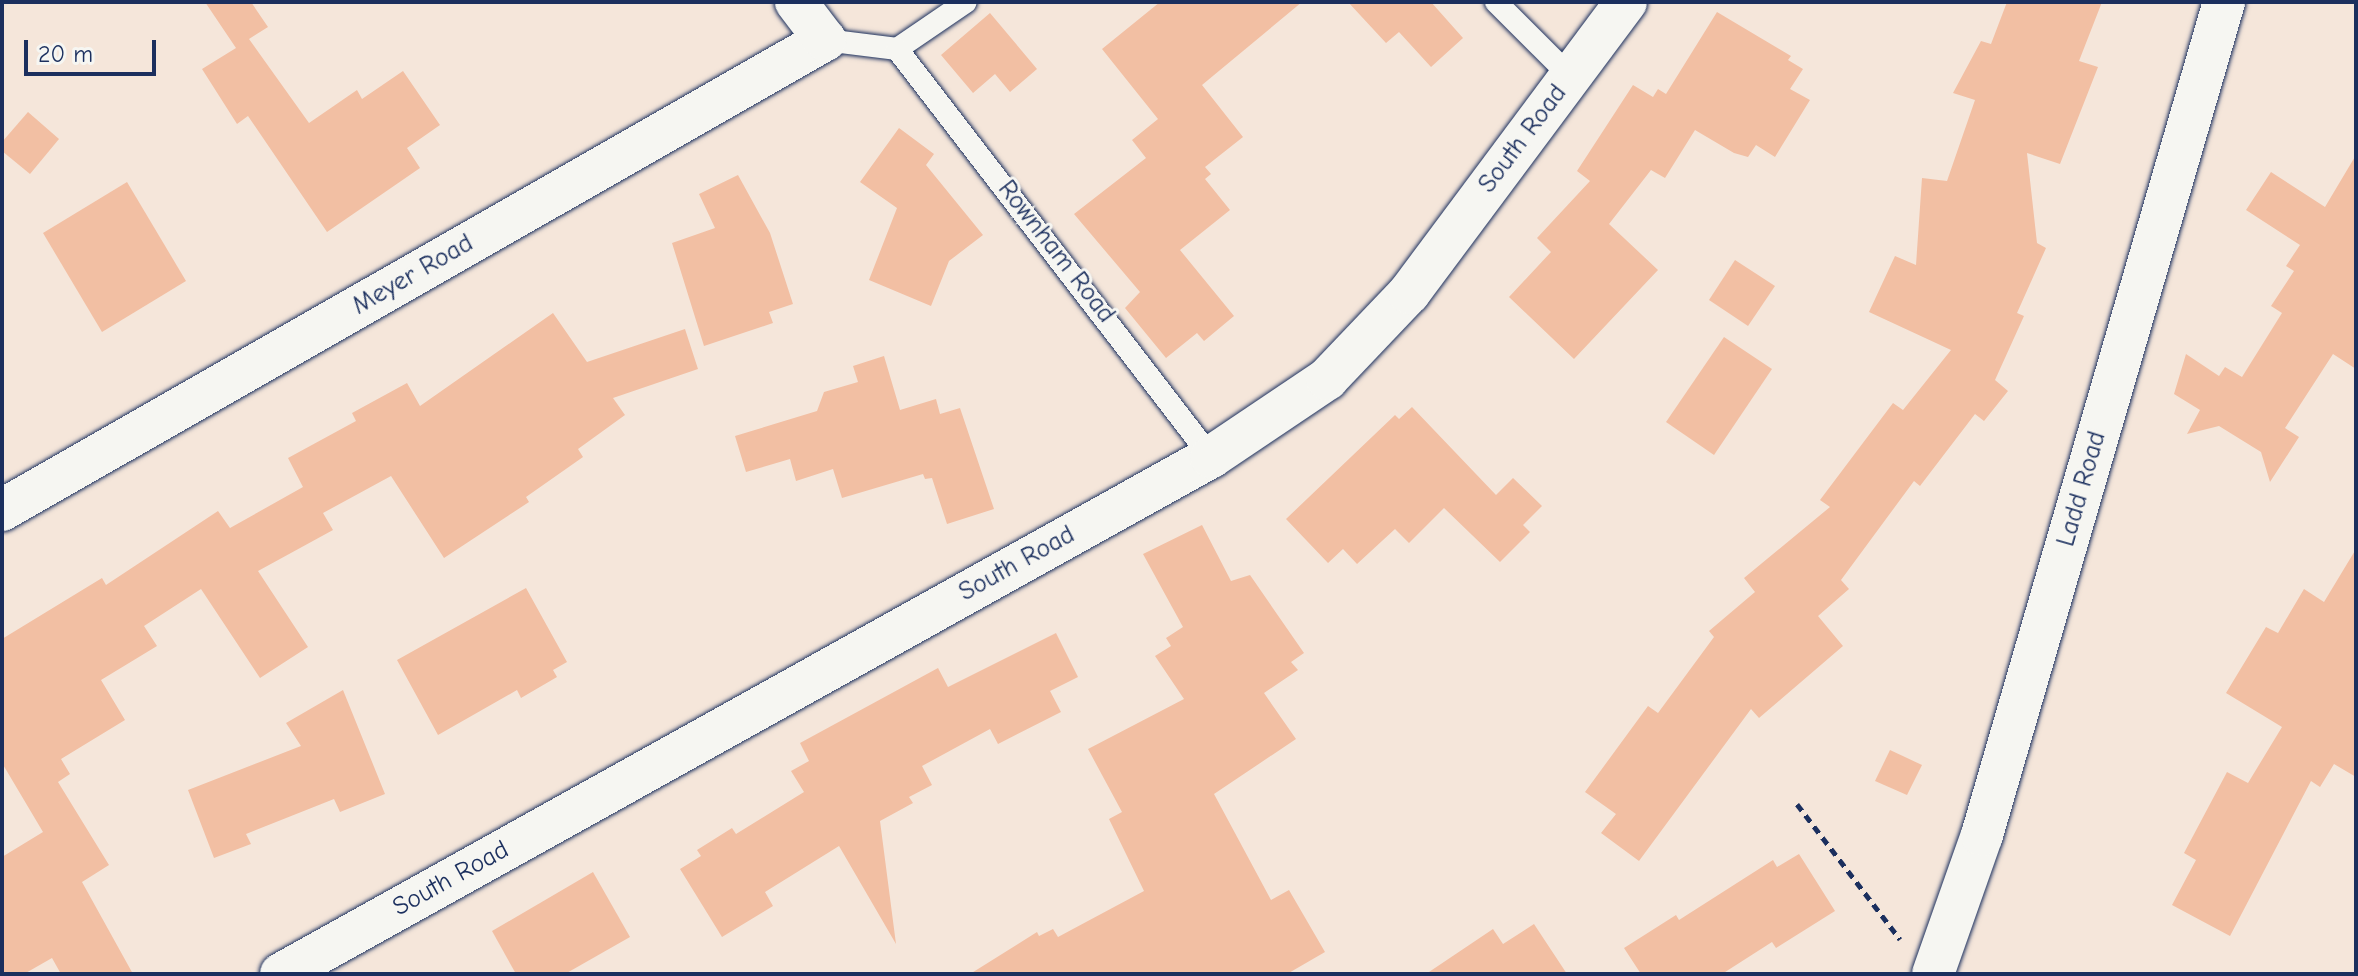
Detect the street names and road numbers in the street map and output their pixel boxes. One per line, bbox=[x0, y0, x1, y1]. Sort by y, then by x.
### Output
street label: South Road bbox=[1472, 79, 1574, 199]
street label: Rownham Road bbox=[991, 174, 1121, 330]
street label: Meyer Road bbox=[347, 228, 479, 322]
street label: Ladd Road bbox=[2051, 428, 2113, 550]
street label: South Road bbox=[954, 519, 1080, 609]
street label: South Road bbox=[388, 834, 514, 924]

